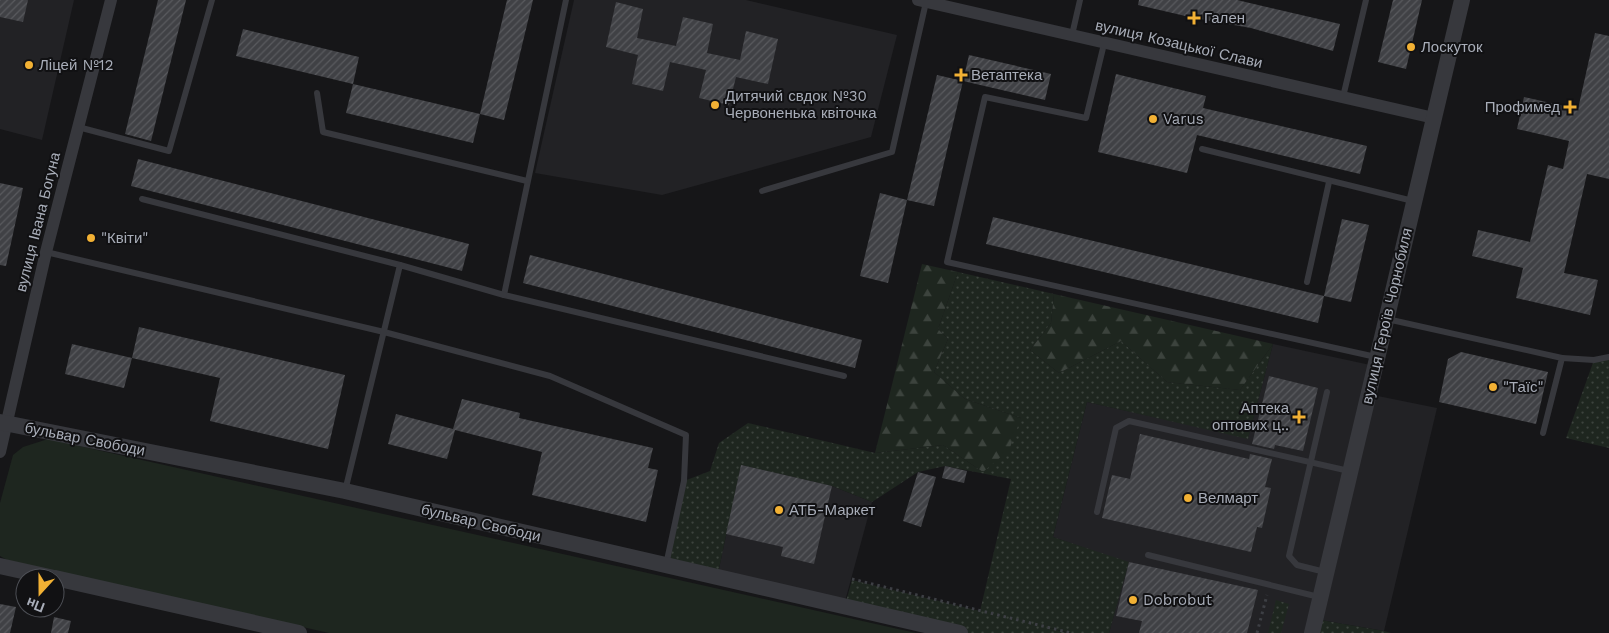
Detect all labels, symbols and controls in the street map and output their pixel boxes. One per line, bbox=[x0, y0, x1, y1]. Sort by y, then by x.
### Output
place label: Гален bbox=[1204, 9, 1245, 27]
marker: Гален bbox=[1188, 12, 1200, 24]
street label: вулиця Козацької Слави bbox=[1094, 16, 1264, 72]
place label: Лоскуток bbox=[1421, 38, 1483, 56]
marker: Лоскуток bbox=[1405, 41, 1417, 53]
place label: Ліцей №12 bbox=[39, 56, 113, 74]
marker: Ліцей №12 bbox=[23, 59, 35, 71]
place label: Ветаптека bbox=[971, 66, 1043, 84]
marker: Ветаптека bbox=[955, 69, 967, 81]
place label: Дитячий свдок №30 Червоненька квіточка bbox=[725, 87, 877, 122]
place label: Профимед bbox=[1485, 98, 1560, 116]
marker: Дитячий свдок №30 Червоненька квіточка bbox=[709, 99, 721, 111]
marker: Профимед bbox=[1564, 101, 1576, 113]
place label: Varus bbox=[1163, 110, 1204, 128]
marker: Varus bbox=[1147, 113, 1159, 125]
street label: вулиця Івана Богуна bbox=[12, 150, 64, 294]
street label: вулиця Героїв Чорнобиля bbox=[1358, 226, 1416, 406]
place label: "Квіти" bbox=[101, 229, 148, 247]
marker: "Квіти" bbox=[85, 232, 97, 244]
place label: "Таїс" bbox=[1503, 378, 1544, 396]
marker: "Таїс" bbox=[1487, 381, 1499, 393]
place label: Аптека оптових ц‥ bbox=[1212, 399, 1290, 434]
marker: Аптека оптових ц‥ bbox=[1293, 411, 1305, 423]
street label: бульвар Свободи bbox=[23, 418, 147, 460]
place label: Велмарт bbox=[1198, 489, 1258, 507]
marker: Велмарт bbox=[1182, 492, 1194, 504]
street label: бульвар Свободи bbox=[419, 500, 543, 546]
place label: АТБ-Маркет bbox=[789, 501, 875, 519]
marker: АТБ-Маркет bbox=[773, 504, 785, 516]
north arrow bbox=[15, 568, 65, 618]
place label: Dobrobut bbox=[1143, 591, 1213, 609]
text: Пн bbox=[24, 594, 47, 616]
marker: Dobrobut bbox=[1127, 594, 1139, 606]

